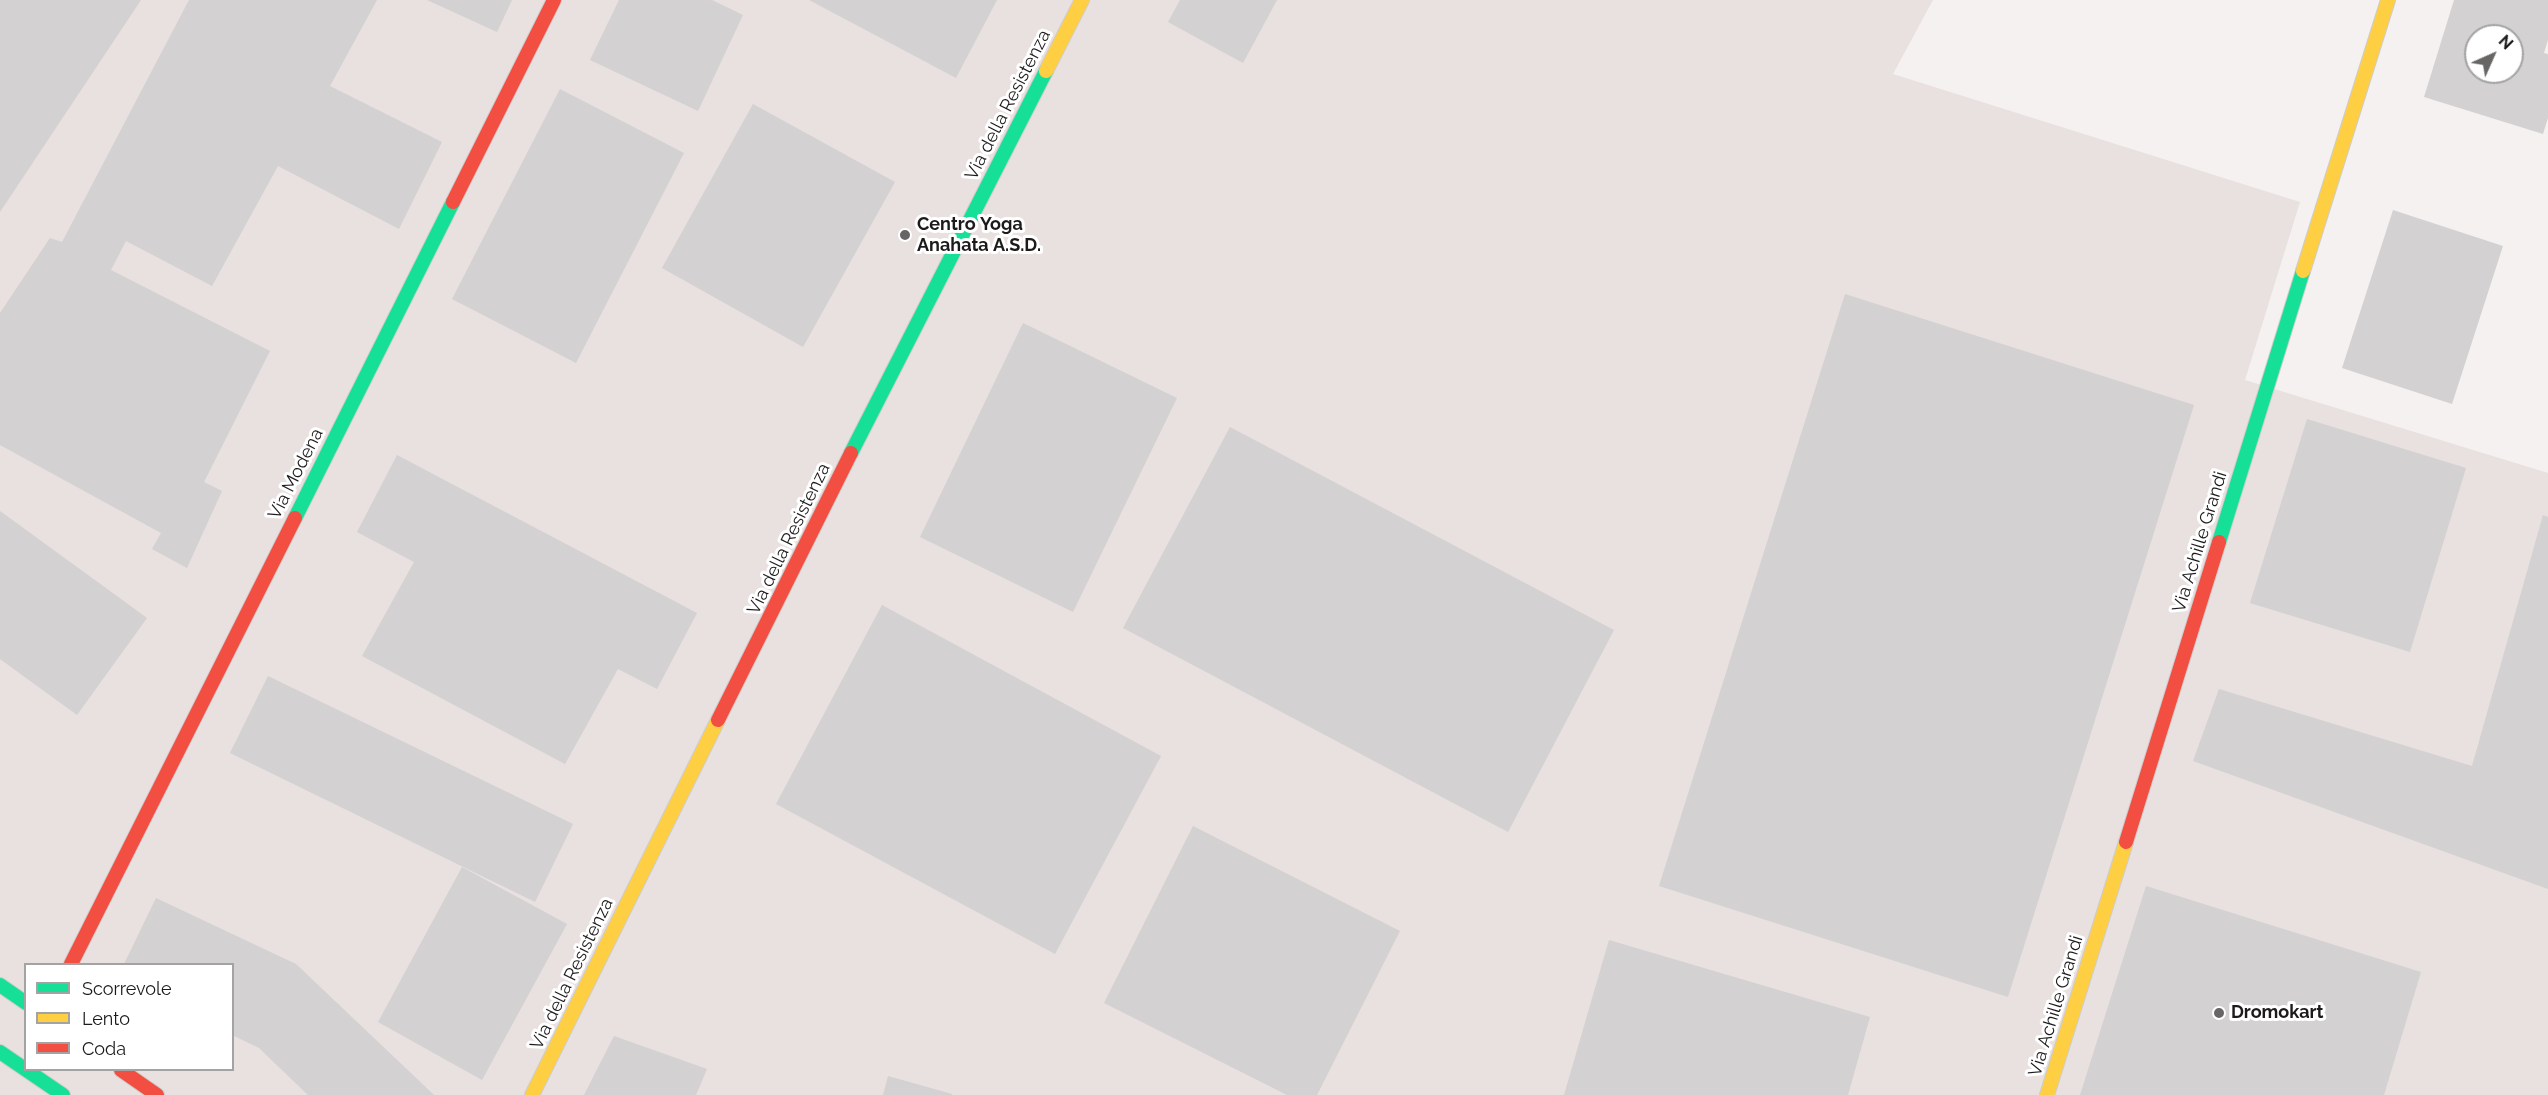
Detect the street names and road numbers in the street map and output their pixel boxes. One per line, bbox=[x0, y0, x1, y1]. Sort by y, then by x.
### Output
street label: Via della Resistenza bbox=[961, 26, 1055, 184]
street label: Via Modena bbox=[264, 425, 328, 523]
street label: Via della Resistenza bbox=[743, 460, 835, 618]
street label: Via Achille Grandi bbox=[2168, 469, 2232, 615]
street label: Via della Resistenza bbox=[526, 895, 618, 1053]
street label: Via Achille Grandi bbox=[2024, 933, 2088, 1079]

